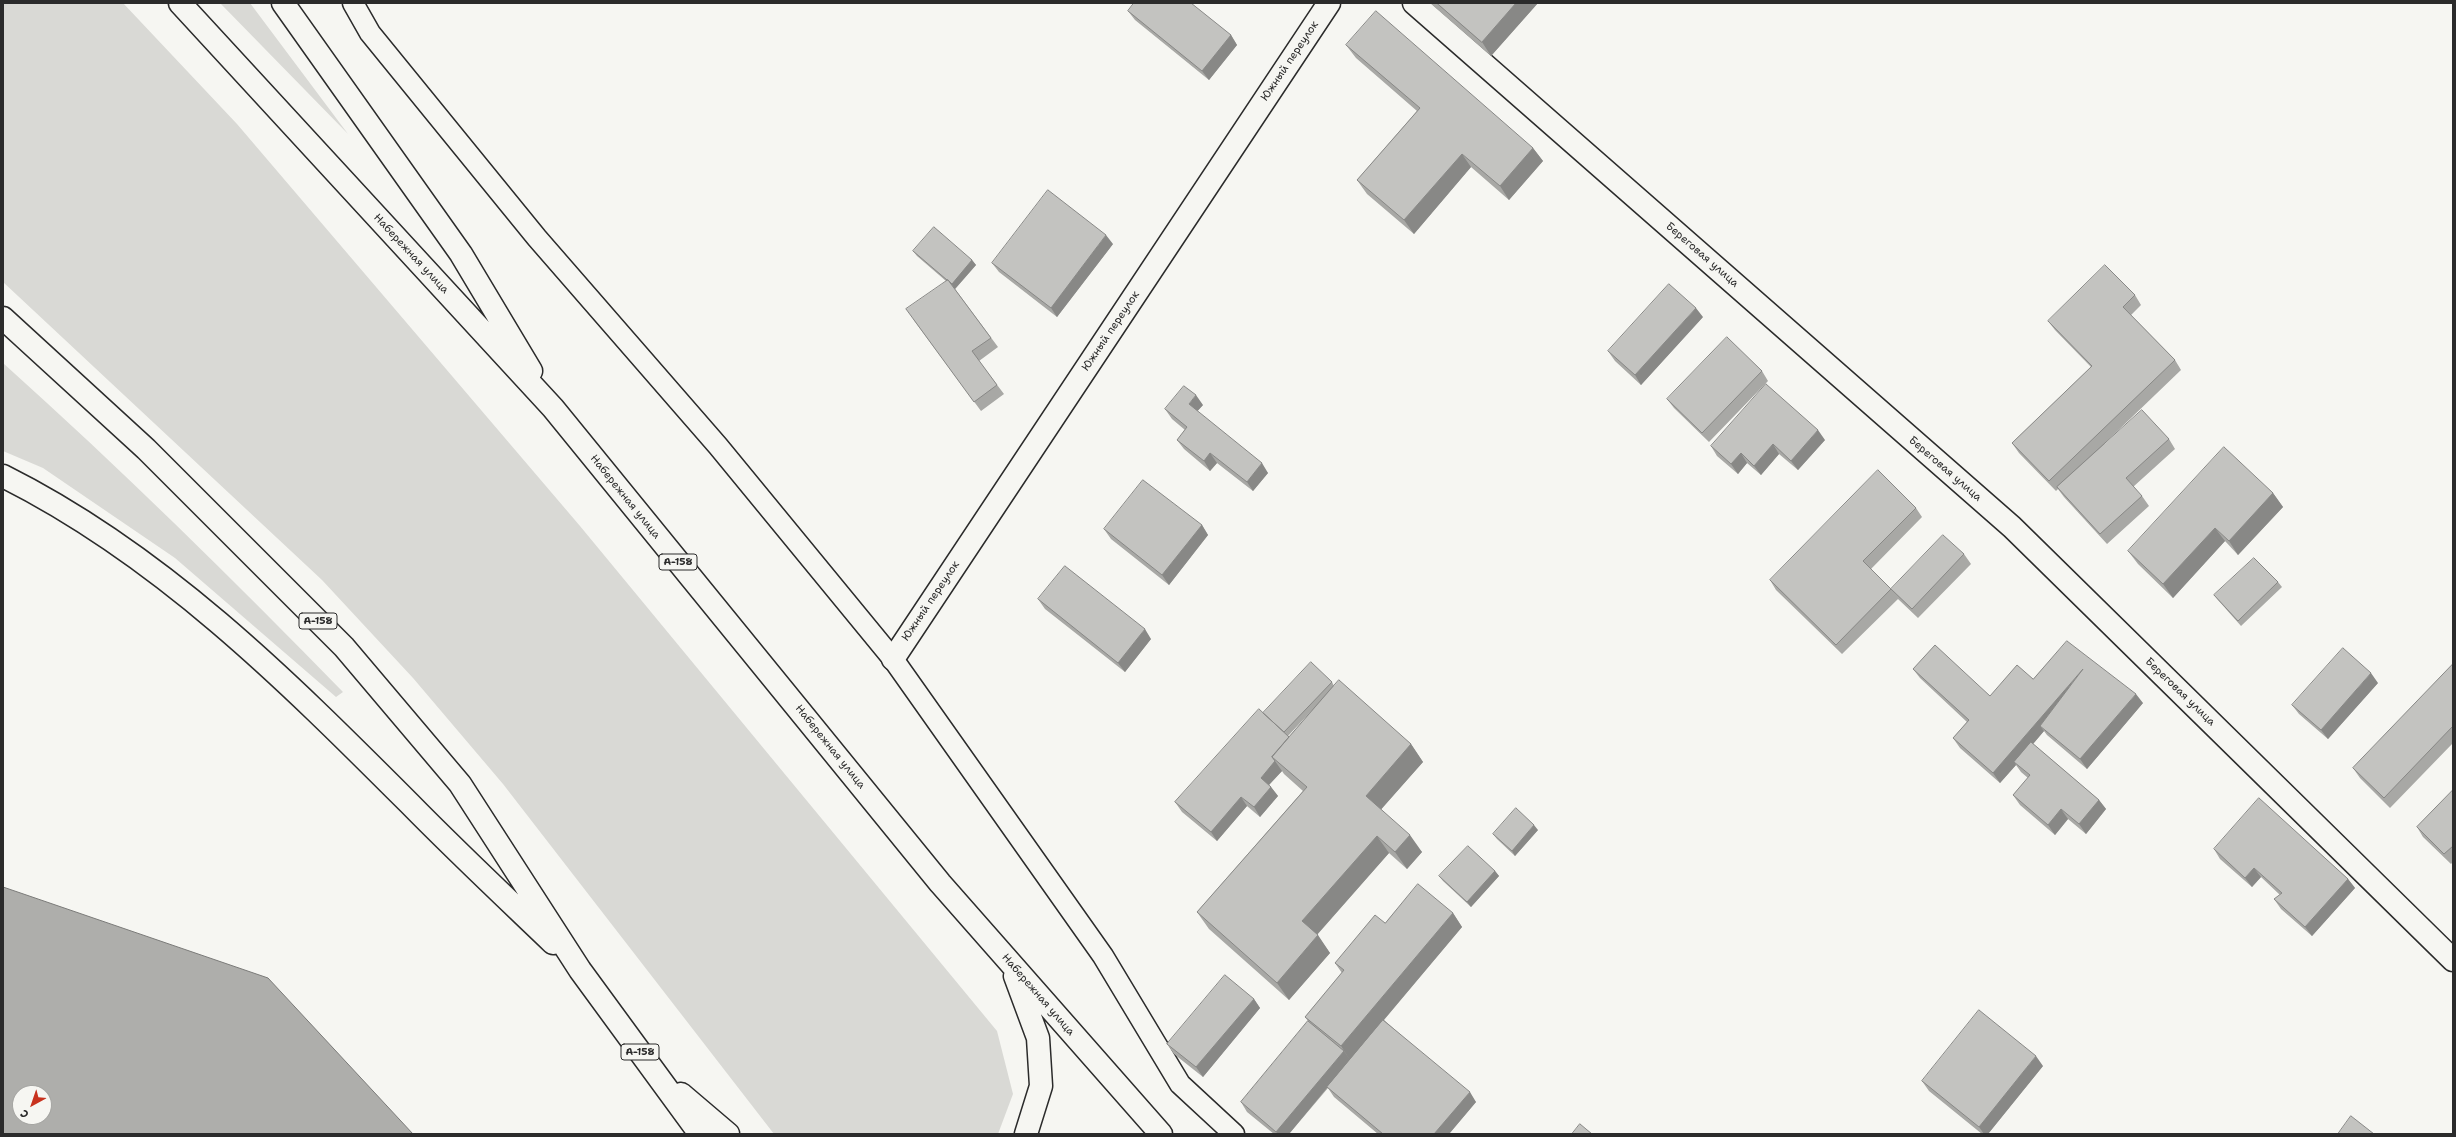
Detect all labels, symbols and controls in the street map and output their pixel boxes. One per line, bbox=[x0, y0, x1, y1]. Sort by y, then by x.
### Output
street label: Южный переулок bbox=[1258, 18, 1322, 104]
street label: Набережная улица bbox=[371, 211, 451, 297]
street label: Береговая улица bbox=[1663, 220, 1741, 290]
street label: Южный переулок bbox=[1079, 288, 1143, 374]
street label: Береговая улица bbox=[1906, 434, 1984, 504]
street label: Набережная улица bbox=[587, 452, 663, 542]
road number: А-158 bbox=[659, 554, 697, 570]
street label: Южный переулок bbox=[899, 558, 963, 644]
road number: А-158 bbox=[299, 613, 337, 629]
street label: Береговая улица bbox=[2142, 655, 2218, 729]
street label: Набережная улица bbox=[792, 702, 868, 792]
street label: Набережная улица bbox=[999, 951, 1077, 1039]
road number: А-158 bbox=[621, 1044, 659, 1060]
north arrow bbox=[12, 1085, 52, 1125]
text: С bbox=[17, 1106, 32, 1122]

